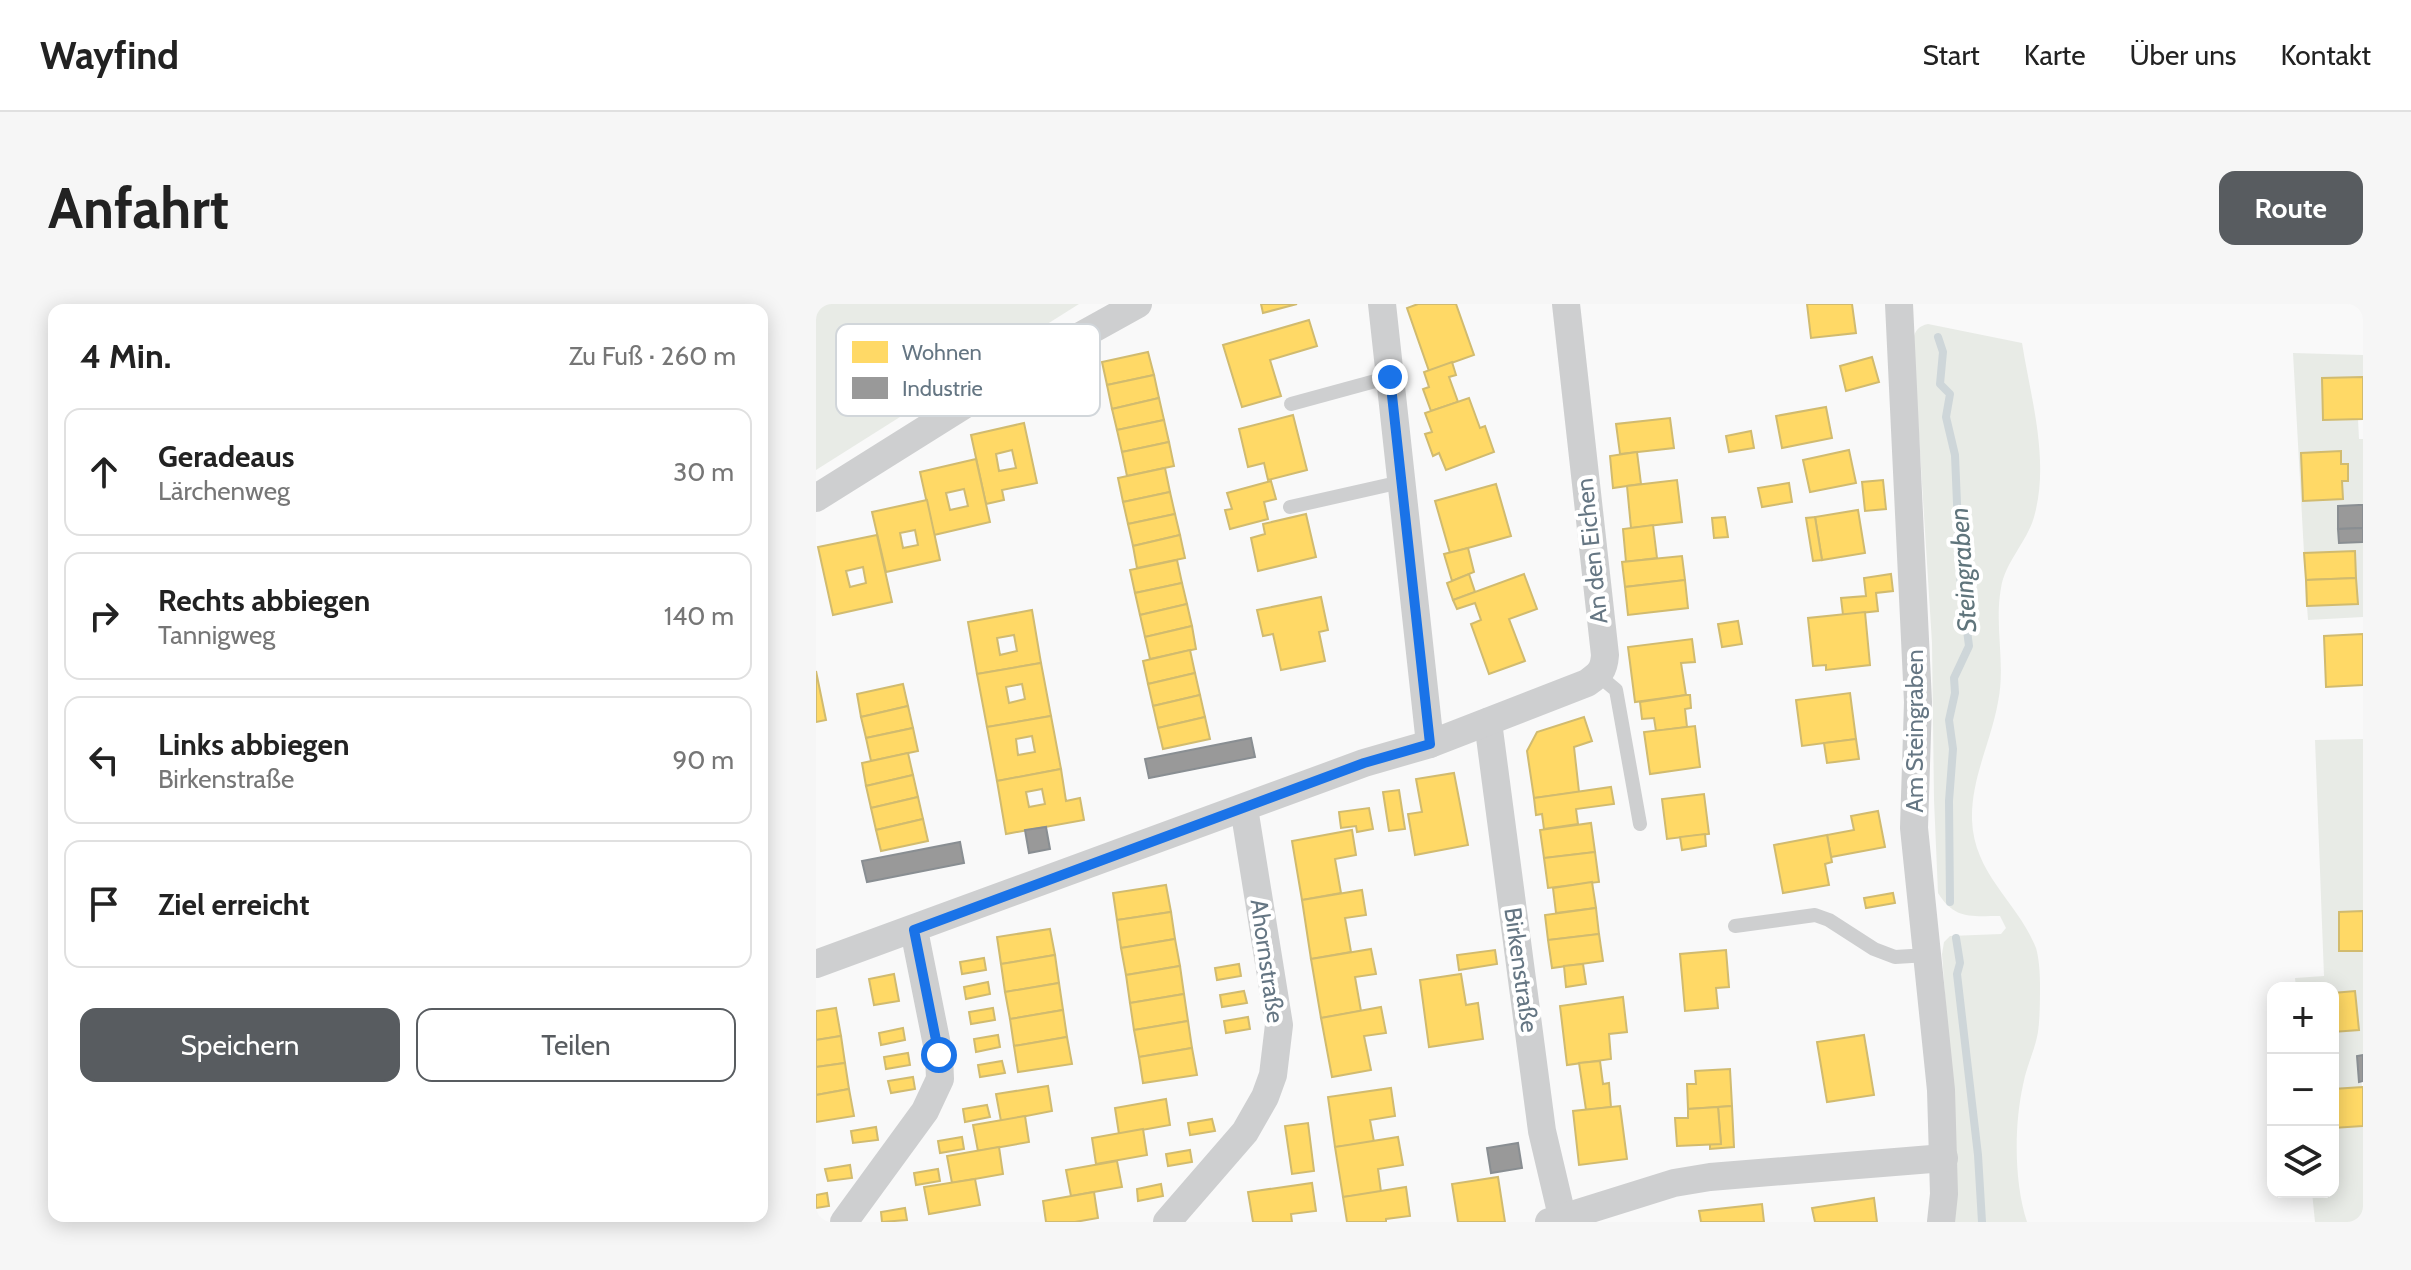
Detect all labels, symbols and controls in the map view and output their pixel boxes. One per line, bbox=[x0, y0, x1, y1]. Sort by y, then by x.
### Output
text: Wayfind bbox=[40, 32, 179, 79]
text: Start bbox=[1923, 38, 1980, 72]
text: Karte bbox=[2024, 38, 2086, 72]
text: Über uns bbox=[2130, 38, 2236, 72]
text: Kontakt bbox=[2280, 38, 2371, 72]
button: Route bbox=[2219, 171, 2363, 245]
text: Anfahrt bbox=[48, 174, 229, 242]
legend bbox=[836, 324, 1100, 416]
text: 4 Min. bbox=[80, 335, 171, 377]
text: Wohnen bbox=[902, 339, 982, 366]
text: Zu Fuß · 260 m bbox=[569, 340, 736, 372]
route end bbox=[1372, 359, 1408, 395]
text: Industrie bbox=[902, 375, 983, 402]
text: Geradeaus bbox=[158, 438, 295, 475]
icon: ahead bbox=[82, 450, 126, 494]
text: 30 m bbox=[673, 456, 734, 488]
text: Lärchenweg bbox=[158, 475, 290, 507]
street label: An den Eichen bbox=[1569, 477, 1614, 625]
water label: Steingraben bbox=[1943, 506, 1983, 634]
text: Rechts abbiegen bbox=[158, 582, 370, 619]
icon: right bbox=[82, 594, 126, 638]
text: 140 m bbox=[664, 600, 734, 632]
text: Tannigweg bbox=[158, 619, 275, 651]
street label: Am Steingraben bbox=[1900, 649, 1929, 813]
text: Links abbiegen bbox=[158, 726, 350, 763]
icon: left bbox=[82, 738, 126, 782]
text: 90 m bbox=[672, 744, 734, 776]
text: Birkenstraße bbox=[158, 763, 294, 795]
icon: arrive bbox=[82, 882, 126, 926]
text: Ziel erreicht bbox=[158, 886, 309, 923]
street label: Ahornstraße bbox=[1244, 897, 1291, 1025]
street label: Birkenstraße bbox=[1498, 906, 1545, 1034]
map controls bbox=[2267, 982, 2339, 1198]
button: + bbox=[2267, 982, 2339, 1054]
button: Speichern bbox=[80, 1008, 400, 1082]
button: Teilen bbox=[416, 1008, 736, 1082]
route start bbox=[921, 1037, 957, 1073]
button: − bbox=[2267, 1054, 2339, 1126]
button: layers bbox=[2267, 1126, 2339, 1198]

